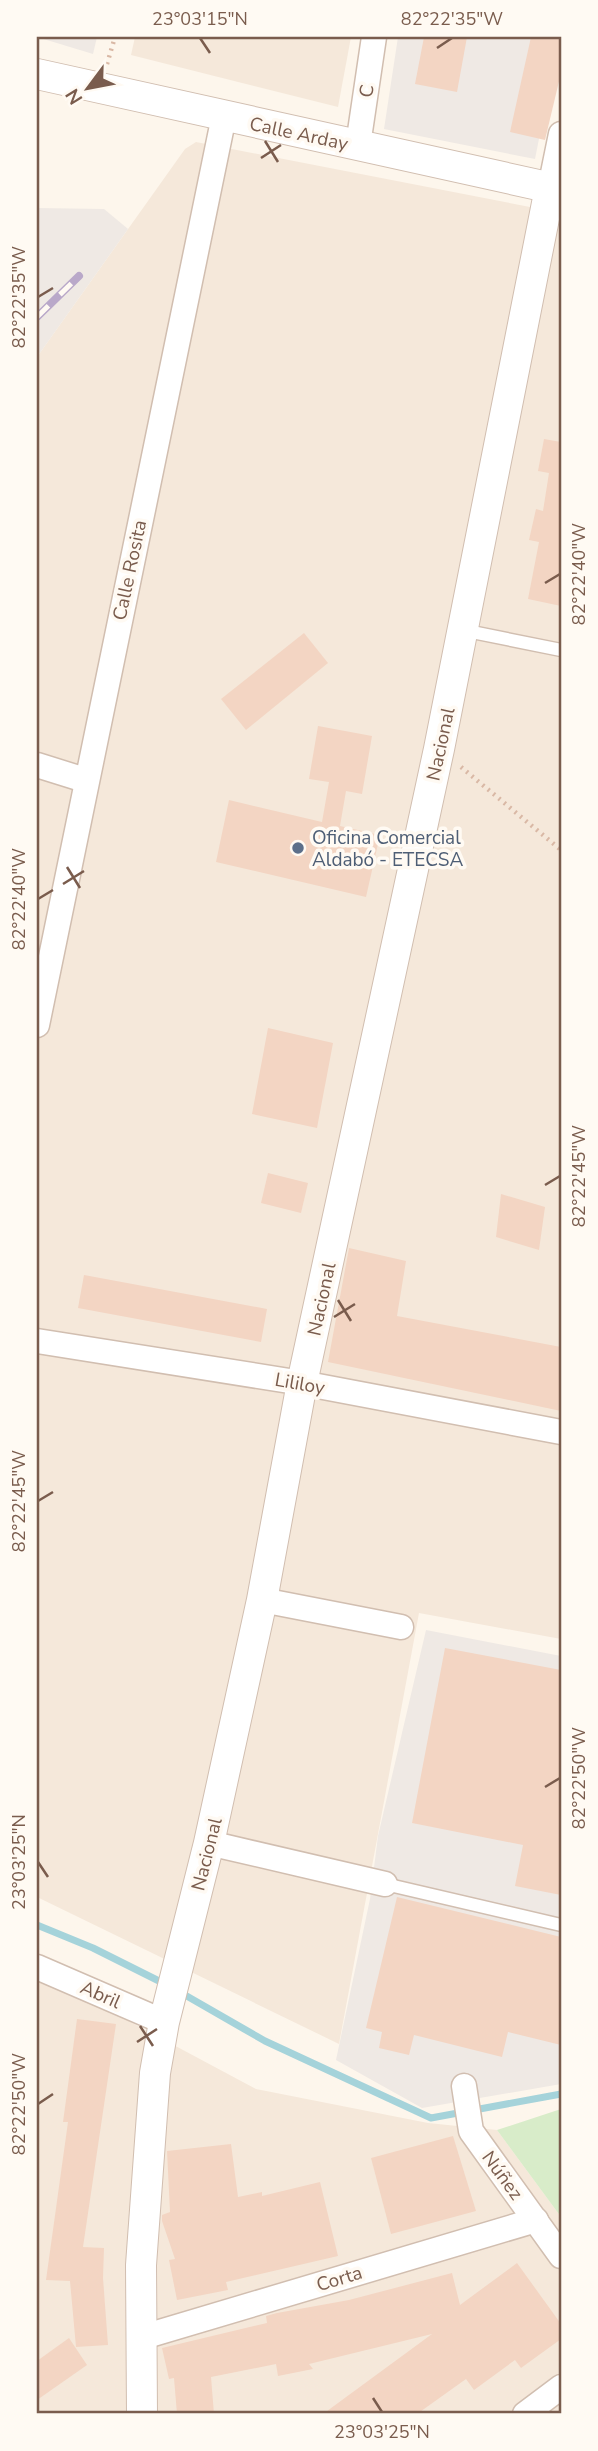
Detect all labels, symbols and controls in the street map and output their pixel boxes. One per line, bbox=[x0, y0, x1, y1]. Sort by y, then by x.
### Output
text: 23°03'15"N bbox=[152, 7, 248, 31]
text: 82°22'35"W bbox=[401, 7, 503, 31]
north arrow bbox=[52, 52, 122, 122]
street label: C bbox=[353, 83, 381, 99]
text: N bbox=[60, 84, 89, 109]
street label: Calle Arday bbox=[247, 111, 351, 157]
text: 82°22'35"W bbox=[7, 246, 31, 348]
street label: Calle Rosita bbox=[107, 518, 153, 623]
text: 82°22'40"W bbox=[567, 523, 591, 625]
street label: Nacional bbox=[421, 705, 462, 783]
place label: Oficina Comercial Aldabó - ETECSA bbox=[312, 825, 463, 873]
marker: Oficina Comercial Aldabó - ETECSA bbox=[290, 840, 306, 856]
text: 82°22'40"W bbox=[7, 848, 31, 950]
text: 82°22'45"W bbox=[567, 1125, 591, 1227]
street label: Nacional bbox=[302, 1260, 343, 1338]
street label: Lililoy bbox=[273, 1367, 327, 1401]
text: 82°22'45"W bbox=[7, 1450, 31, 1552]
text: 82°22'50"W bbox=[567, 1727, 591, 1829]
text: 23°03'25"N bbox=[7, 1814, 31, 1910]
street label: Nacional bbox=[185, 1815, 229, 1893]
street label: Abril bbox=[76, 1975, 125, 2015]
text: 82°22'50"W bbox=[7, 2053, 31, 2155]
street label: Núñez bbox=[476, 2146, 529, 2205]
street label: Corta bbox=[313, 2260, 365, 2298]
text: 23°03'25"N bbox=[334, 2420, 430, 2444]

